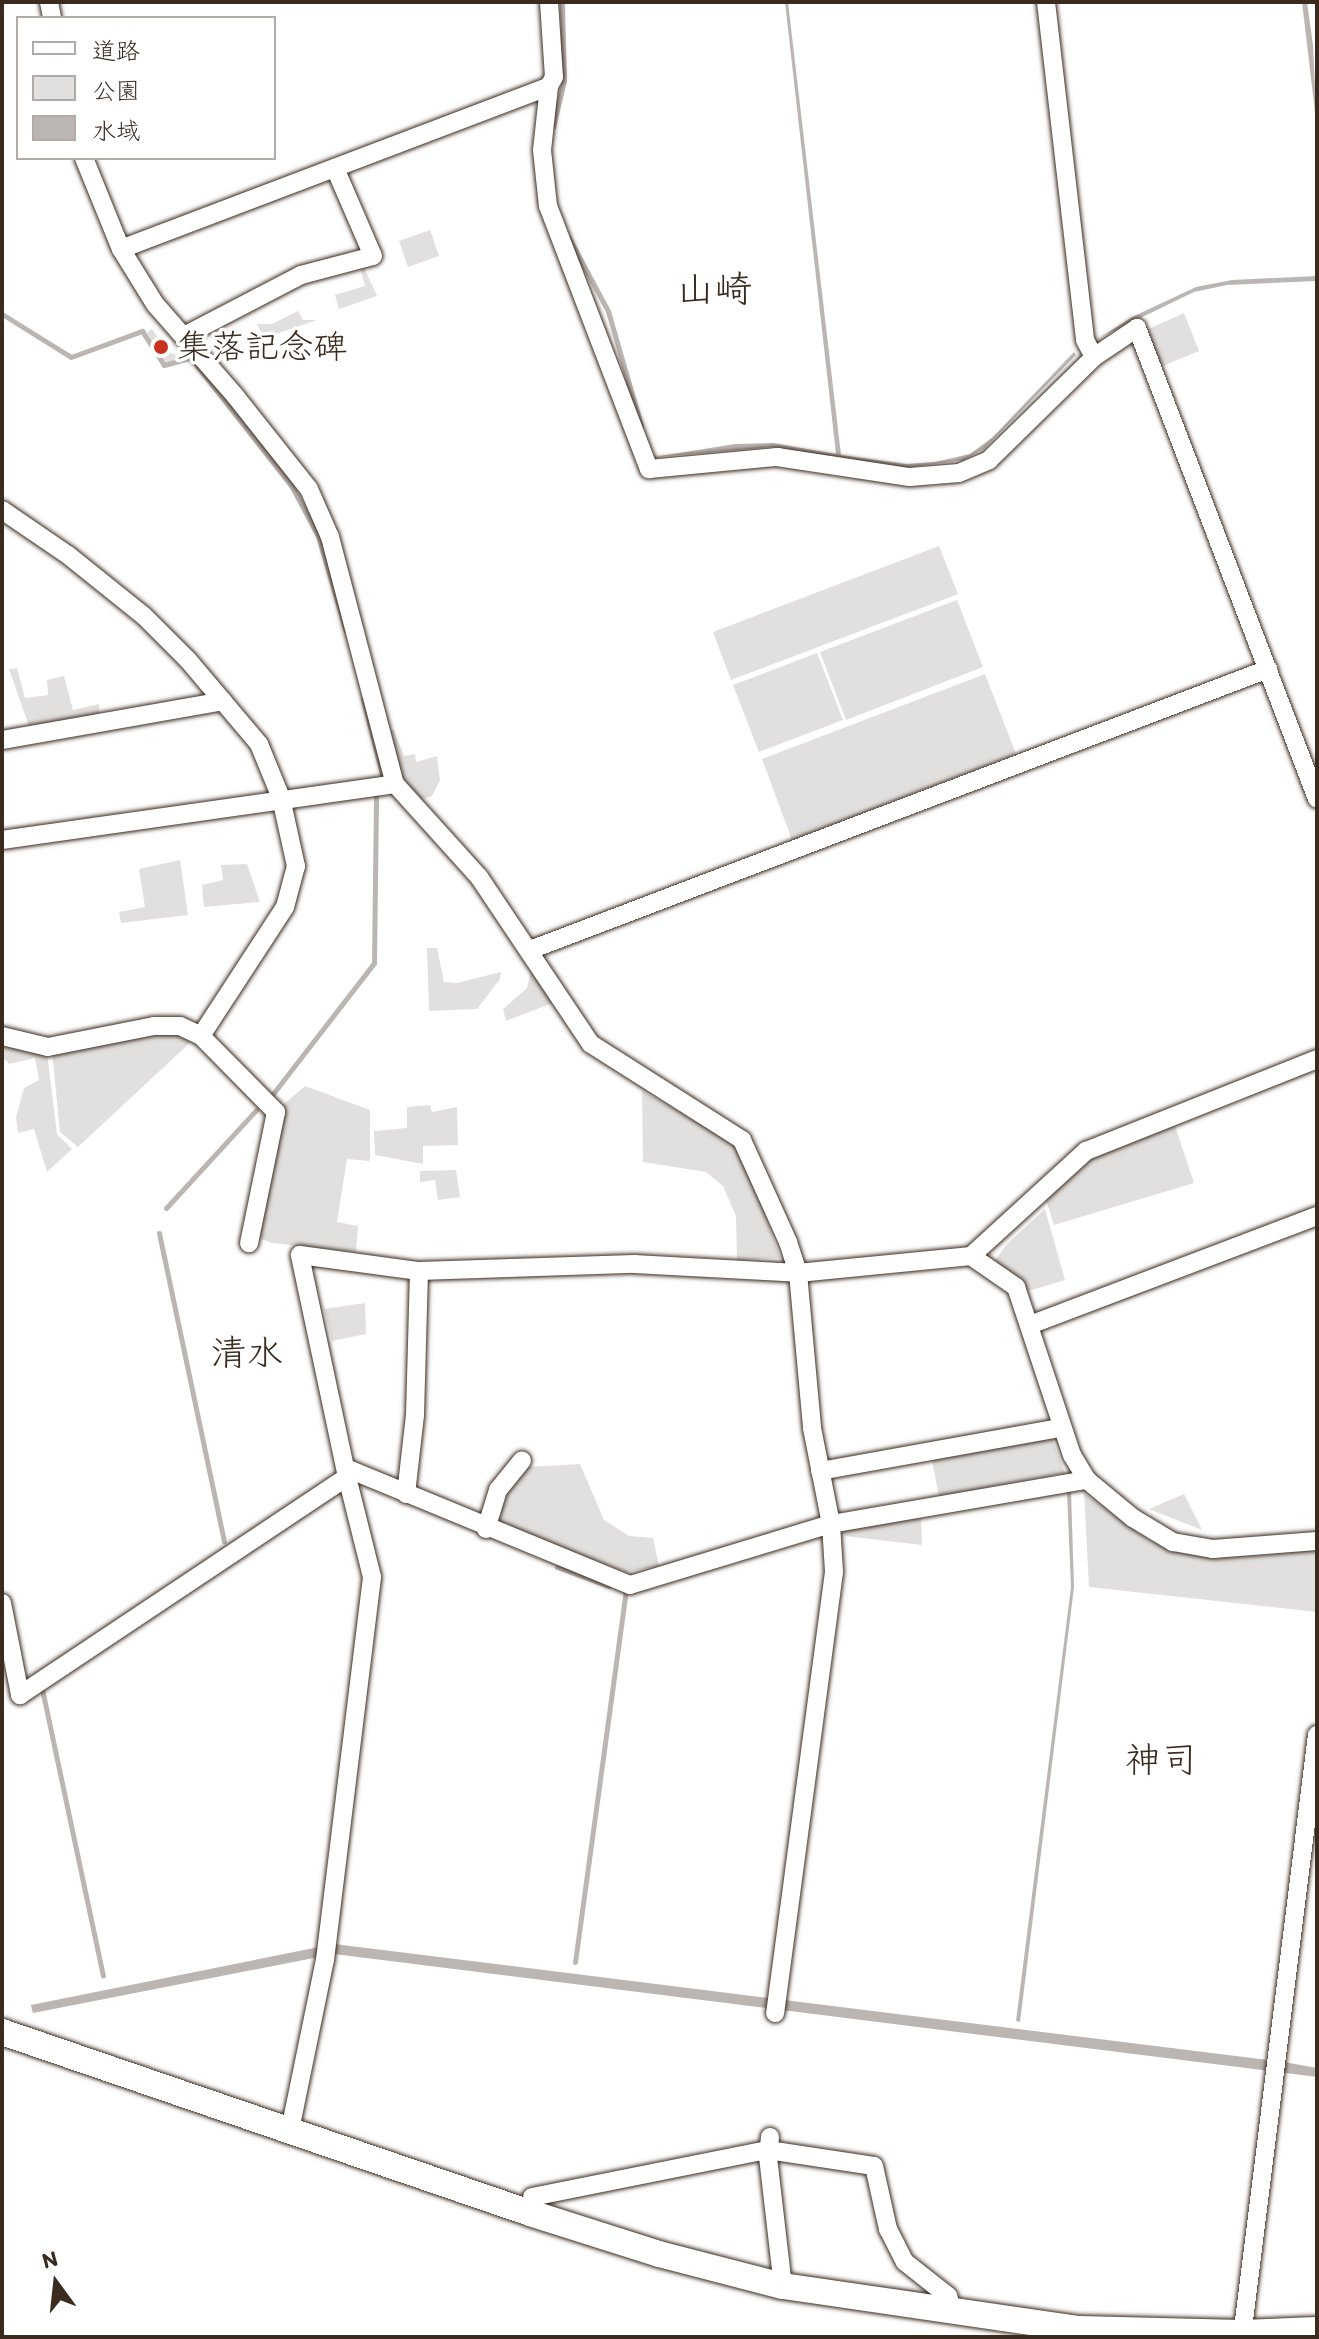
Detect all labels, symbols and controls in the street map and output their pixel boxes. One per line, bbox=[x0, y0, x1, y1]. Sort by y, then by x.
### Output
legend bbox=[16, 16, 276, 160]
text: 道路 bbox=[92, 36, 140, 65]
text: 公園 bbox=[92, 76, 140, 105]
text: 水域 bbox=[92, 116, 140, 145]
district label: 山崎 bbox=[676, 267, 752, 313]
place label: 集落記念碑 bbox=[177, 327, 347, 367]
marker: 集落記念碑 bbox=[152, 338, 170, 356]
district label: 清水 bbox=[211, 1331, 283, 1375]
district label: 神司 bbox=[1125, 1738, 1197, 1782]
north arrow bbox=[16, 2243, 96, 2323]
text: N bbox=[39, 2244, 60, 2274]

